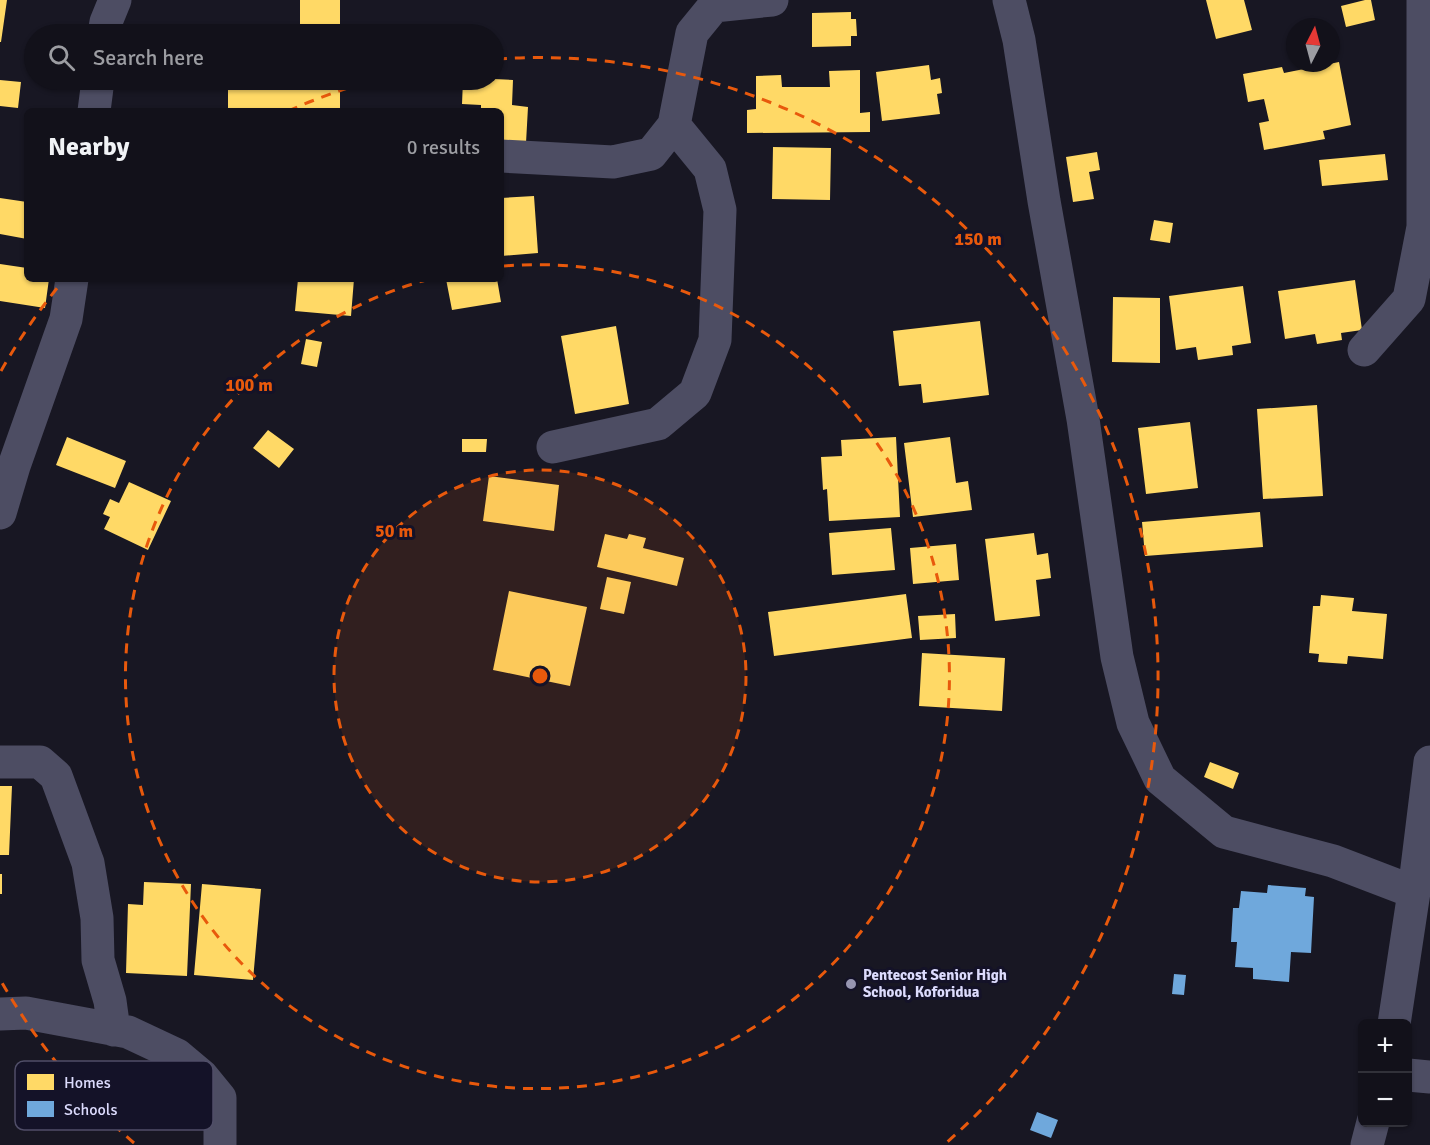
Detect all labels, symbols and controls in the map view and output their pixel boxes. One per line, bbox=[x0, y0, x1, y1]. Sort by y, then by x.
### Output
north arrow bbox=[1286, 18, 1340, 72]
search box bbox=[24, 24, 504, 90]
icon: search bbox=[45, 41, 78, 74]
text: Search here bbox=[93, 44, 204, 71]
text: Nearby bbox=[48, 131, 129, 163]
text: 0 results bbox=[407, 135, 480, 160]
text: 150 m bbox=[954, 228, 1002, 250]
text: 100 m bbox=[225, 374, 273, 396]
text: 50 m bbox=[375, 520, 413, 542]
centre of rings bbox=[530, 666, 550, 686]
place label: Pentecost Senior High School, Koforidua bbox=[863, 966, 1007, 1001]
marker: Pentecost Senior High School, Koforidua bbox=[844, 977, 858, 991]
map controls bbox=[1358, 1019, 1412, 1127]
button: + bbox=[1358, 1019, 1412, 1073]
legend bbox=[15, 1061, 213, 1130]
text: Homes bbox=[64, 1073, 111, 1093]
button: − bbox=[1358, 1073, 1412, 1127]
text: Schools bbox=[64, 1100, 117, 1120]

